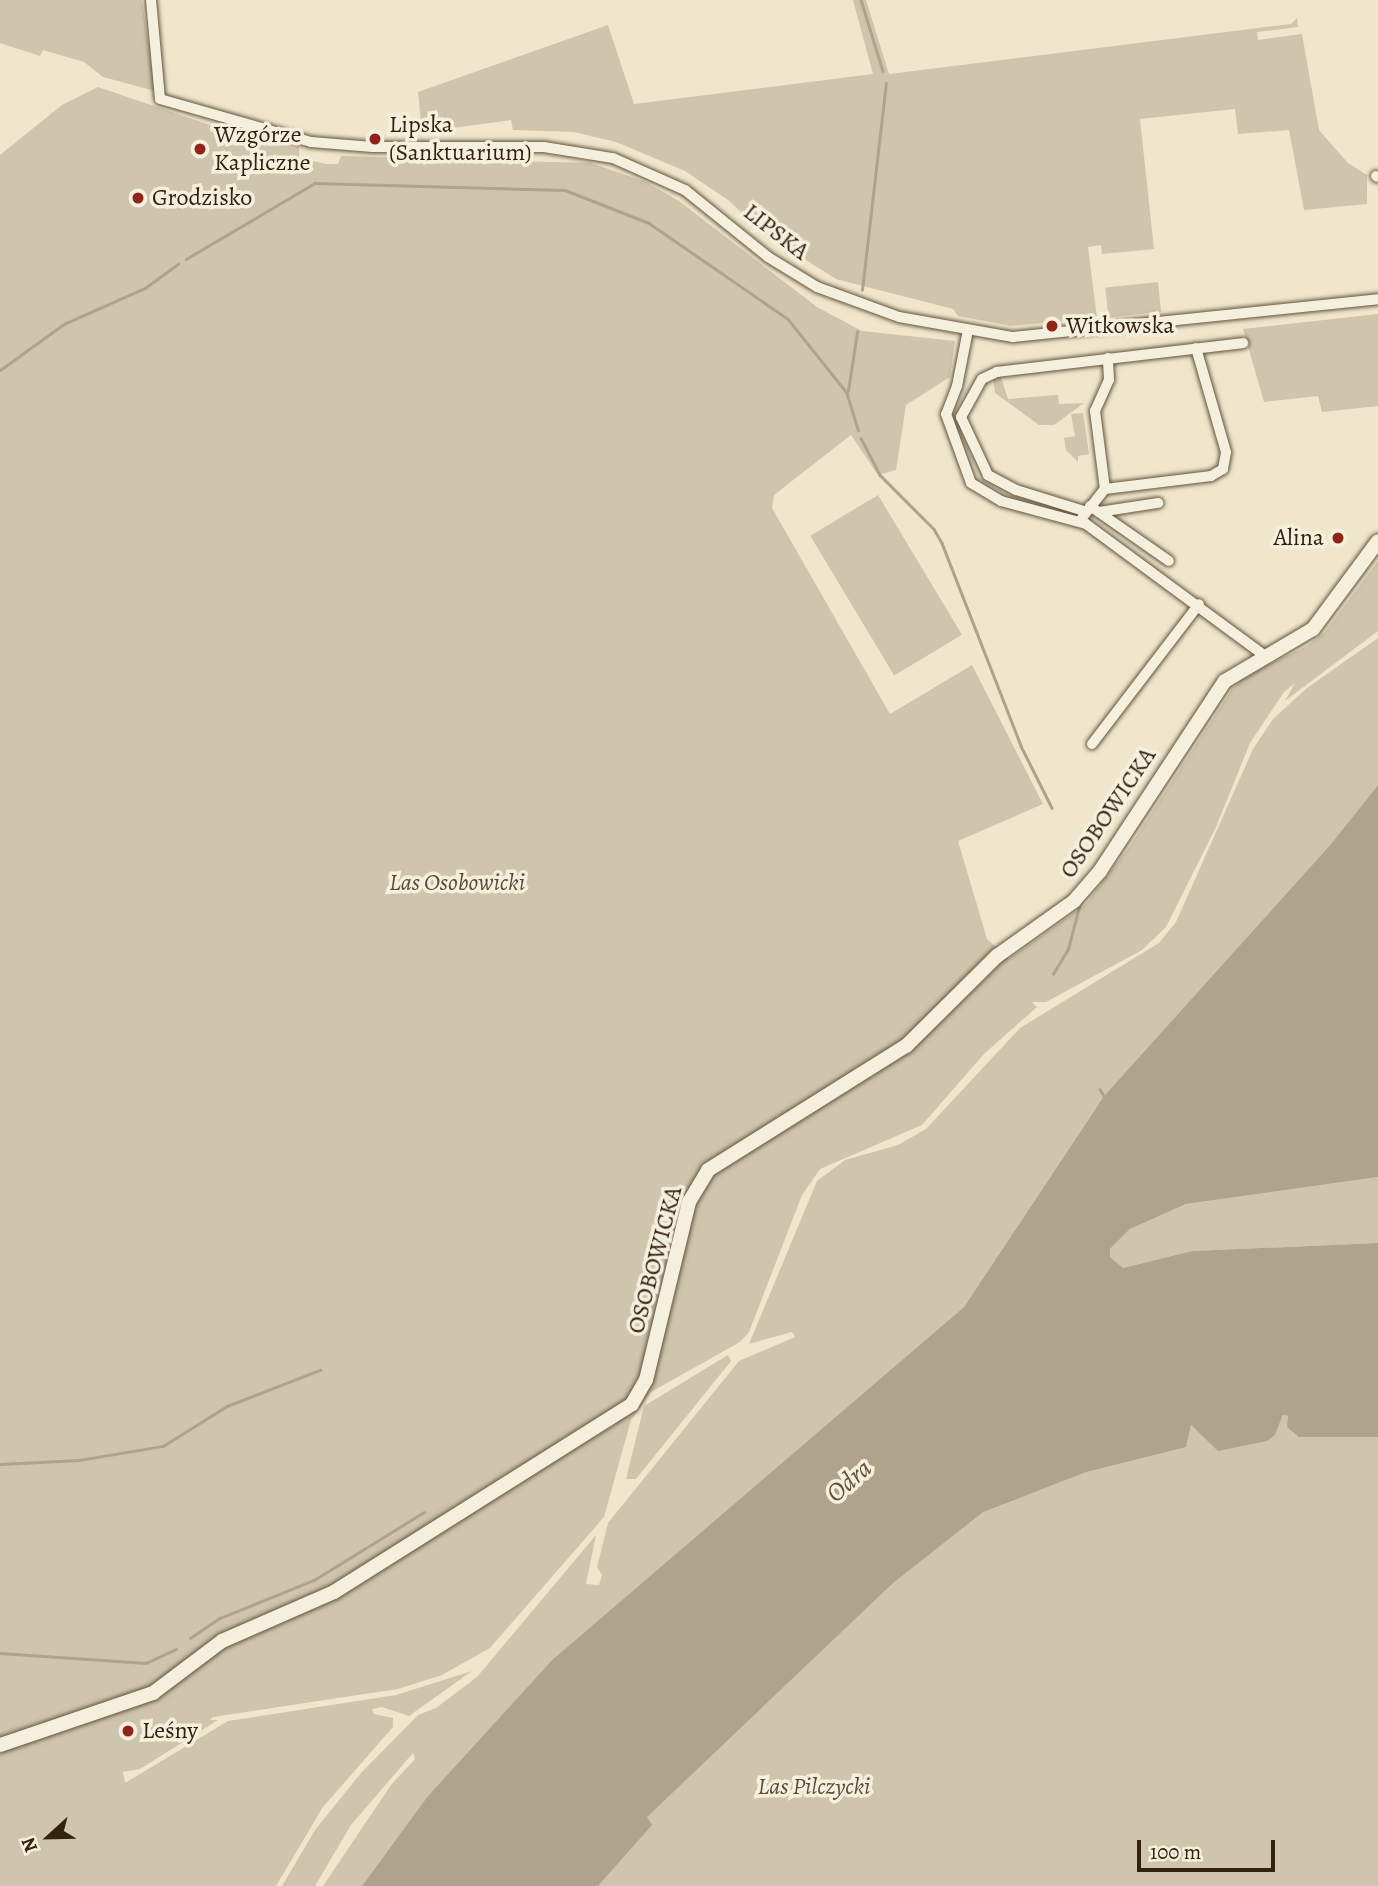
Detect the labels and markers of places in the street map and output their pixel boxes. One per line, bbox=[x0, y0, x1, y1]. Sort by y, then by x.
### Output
place label: Lipska (Sanktuarium) bbox=[389, 111, 532, 167]
place label: Wzgórze Kapliczne bbox=[214, 121, 310, 177]
marker: Lipska (Sanktuarium) bbox=[367, 131, 383, 147]
marker: Wzgórze Kapliczne bbox=[192, 141, 208, 157]
place label: Grodzisko bbox=[152, 184, 252, 212]
marker: Grodzisko bbox=[130, 190, 146, 206]
place label: Witkowska bbox=[1066, 312, 1174, 340]
marker: Witkowska bbox=[1044, 318, 1060, 334]
place label: Alina bbox=[1274, 524, 1324, 552]
marker: Alina bbox=[1330, 530, 1346, 546]
place label: Leśny bbox=[142, 1717, 198, 1745]
marker: Leśny bbox=[120, 1723, 136, 1739]

